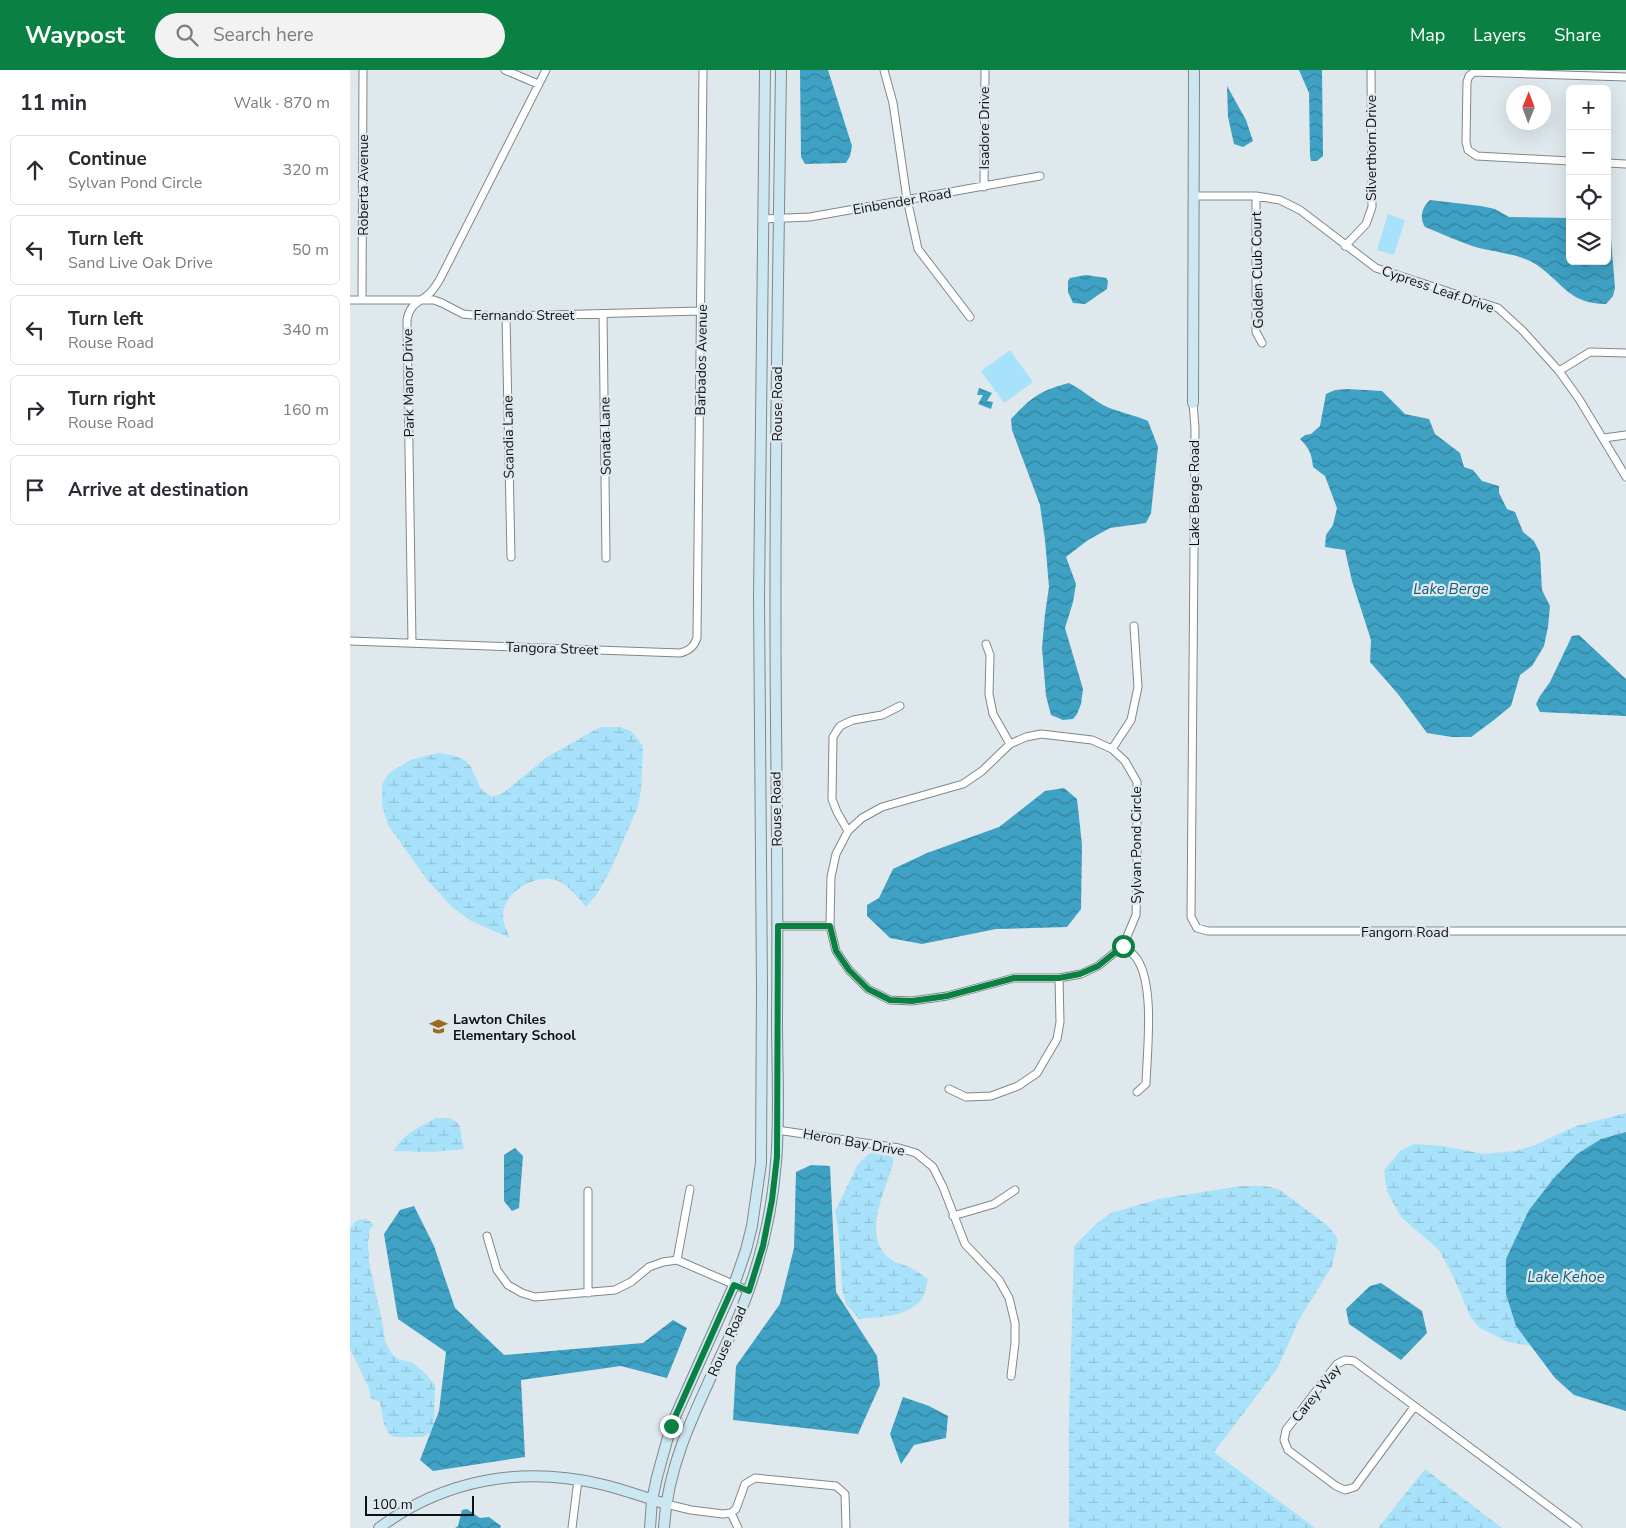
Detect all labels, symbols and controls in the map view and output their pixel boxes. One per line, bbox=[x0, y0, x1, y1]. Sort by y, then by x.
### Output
search box bbox=[155, 13, 505, 58]
text: Waypost bbox=[25, 19, 125, 51]
icon: search bbox=[173, 21, 201, 49]
text: Search here bbox=[213, 22, 314, 48]
text: Map bbox=[1410, 23, 1445, 47]
text: Layers bbox=[1473, 23, 1526, 47]
text: Share bbox=[1554, 23, 1601, 47]
north arrow bbox=[1506, 85, 1551, 130]
map controls bbox=[1566, 85, 1611, 265]
button: + bbox=[1566, 85, 1611, 130]
street label: Isadore Drive bbox=[975, 87, 994, 169]
text: 11 min bbox=[20, 89, 87, 117]
text: Walk · 870 m bbox=[234, 92, 330, 114]
street label: Silverthorn Drive bbox=[1362, 95, 1381, 201]
button: − bbox=[1566, 130, 1611, 175]
street label: Roberta Avenue bbox=[354, 134, 373, 236]
text: Continue bbox=[68, 146, 147, 172]
icon: ahead bbox=[21, 156, 49, 184]
text: 320 m bbox=[282, 159, 329, 181]
text: Sylvan Pond Circle bbox=[68, 172, 202, 194]
button: locate bbox=[1566, 175, 1611, 220]
street label: Einbender Road bbox=[851, 183, 953, 220]
street label: Golden Club Court bbox=[1247, 211, 1268, 329]
button: layers bbox=[1566, 220, 1611, 265]
text: Turn left bbox=[68, 226, 143, 252]
icon: left bbox=[21, 236, 49, 264]
text: 50 m bbox=[292, 239, 329, 261]
text: Sand Live Oak Drive bbox=[68, 252, 213, 274]
street label: Cypress Leaf Drive bbox=[1379, 261, 1497, 318]
street label: Barbados Avenue bbox=[691, 304, 712, 416]
text: Turn left bbox=[68, 306, 143, 332]
street label: Fernando Street bbox=[474, 306, 575, 325]
icon: left bbox=[21, 316, 49, 344]
text: 340 m bbox=[282, 319, 329, 341]
street label: Park Manor Drive bbox=[398, 329, 419, 437]
text: Rouse Road bbox=[68, 332, 154, 354]
street label: Rouse Road bbox=[768, 366, 787, 442]
text: Turn right bbox=[68, 386, 155, 412]
street label: Scandia Lane bbox=[498, 395, 519, 479]
icon: right bbox=[21, 396, 49, 424]
street label: Sonata Lane bbox=[595, 397, 616, 475]
text: 160 m bbox=[282, 399, 329, 421]
text: Rouse Road bbox=[68, 412, 154, 434]
street label: Lake Berge Road bbox=[1185, 440, 1204, 546]
icon: arrive bbox=[21, 476, 49, 504]
text: Arrive at destination bbox=[68, 477, 249, 503]
water label: Lake Berge bbox=[1413, 579, 1489, 599]
street label: Tangora Street bbox=[505, 637, 599, 660]
street label: Rouse Road bbox=[766, 771, 787, 847]
street label: Sylvan Pond Circle bbox=[1127, 786, 1146, 904]
street label: Fangorn Road bbox=[1361, 923, 1449, 942]
route start bbox=[1112, 935, 1135, 958]
place label: Lawton Chiles Elementary School bbox=[453, 1010, 576, 1045]
school or university icon: Lawton Chiles Elementary School bbox=[429, 1017, 449, 1037]
street label: Heron Bay Drive bbox=[801, 1124, 906, 1161]
water label: Lake Kehoe bbox=[1527, 1267, 1605, 1287]
street label: Rouse Road bbox=[703, 1303, 751, 1379]
street label: Carey Way bbox=[1287, 1360, 1346, 1426]
route end bbox=[660, 1415, 683, 1438]
scale bar bbox=[365, 1493, 474, 1516]
text: 100 m bbox=[372, 1495, 413, 1514]

